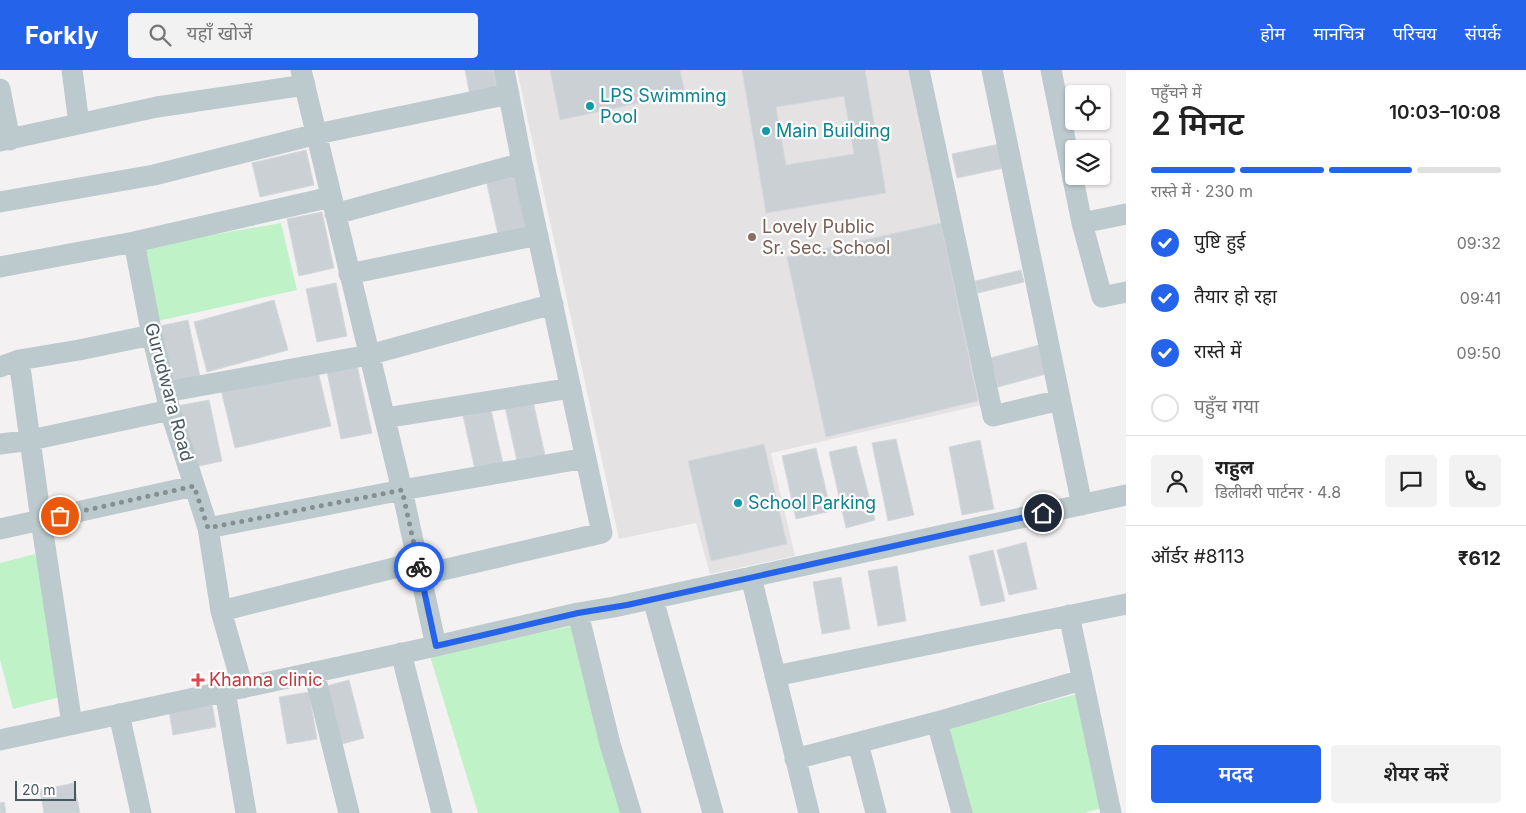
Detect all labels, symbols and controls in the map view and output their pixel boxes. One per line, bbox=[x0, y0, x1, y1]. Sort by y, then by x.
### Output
search box bbox=[128, 13, 478, 58]
text: Forkly bbox=[25, 21, 98, 50]
icon: search bbox=[146, 21, 174, 49]
text: यहाँ खोजें bbox=[186, 22, 252, 45]
text: होम bbox=[1260, 23, 1285, 44]
text: मानचित्र bbox=[1313, 23, 1365, 44]
text: परिचय bbox=[1393, 23, 1437, 44]
text: संपर्क bbox=[1465, 23, 1501, 44]
text: पहुँचने में bbox=[1151, 82, 1202, 102]
place label: LPS Swimming Pool bbox=[600, 85, 727, 127]
map controls bbox=[1065, 85, 1110, 185]
button: locate bbox=[1065, 85, 1110, 130]
marker: LPS Swimming Pool bbox=[584, 100, 596, 112]
text: 10:03–10:08 bbox=[1389, 101, 1501, 124]
text: 2 मिनट bbox=[1151, 104, 1244, 143]
place label: Main Building bbox=[776, 120, 891, 141]
marker: Main Building bbox=[760, 125, 772, 137]
button: layers bbox=[1065, 140, 1110, 185]
text: रास्ते में · 230 m bbox=[1151, 181, 1253, 201]
place label: Lovely Public Sr. Sec. School bbox=[762, 216, 890, 258]
icon: check bbox=[1151, 229, 1179, 257]
text: पुष्टि हुई bbox=[1194, 230, 1246, 253]
marker: Lovely Public Sr. Sec. School bbox=[746, 231, 758, 243]
text: 09:32 bbox=[1457, 233, 1501, 253]
icon: check bbox=[1151, 284, 1179, 312]
text: तैयार हो रहा bbox=[1194, 285, 1277, 308]
text: 09:41 bbox=[1460, 288, 1501, 308]
street label: Gurudwara Road bbox=[141, 320, 198, 464]
icon: check bbox=[1151, 339, 1179, 367]
text: रास्ते में bbox=[1194, 340, 1242, 363]
text: 09:50 bbox=[1457, 343, 1501, 363]
text: पहुँच गया bbox=[1194, 395, 1259, 418]
button: person bbox=[1151, 455, 1203, 507]
button: chat bbox=[1385, 455, 1437, 507]
button: phone bbox=[1449, 455, 1501, 507]
text: राहुल bbox=[1215, 456, 1254, 479]
text: डिलीवरी पार्टनर · 4.8 bbox=[1215, 482, 1341, 502]
place label: School Parking bbox=[748, 492, 876, 513]
pin bbox=[1022, 492, 1064, 534]
pin bbox=[39, 495, 81, 537]
marker: School Parking bbox=[732, 497, 744, 509]
icon: home bbox=[1029, 499, 1057, 527]
icon: bag bbox=[46, 502, 74, 530]
courier bbox=[394, 542, 444, 592]
text: ऑर्डर #8113 bbox=[1151, 545, 1245, 568]
text: ₹612 bbox=[1458, 547, 1501, 570]
icon: bike bbox=[405, 553, 433, 581]
place label: Khanna clinic bbox=[209, 669, 323, 690]
marker: Khanna clinic bbox=[191, 673, 205, 687]
button: मदद bbox=[1151, 745, 1321, 803]
button: शेयर करें bbox=[1331, 745, 1501, 803]
scale bar bbox=[15, 778, 76, 801]
text: 20 m bbox=[22, 781, 56, 798]

